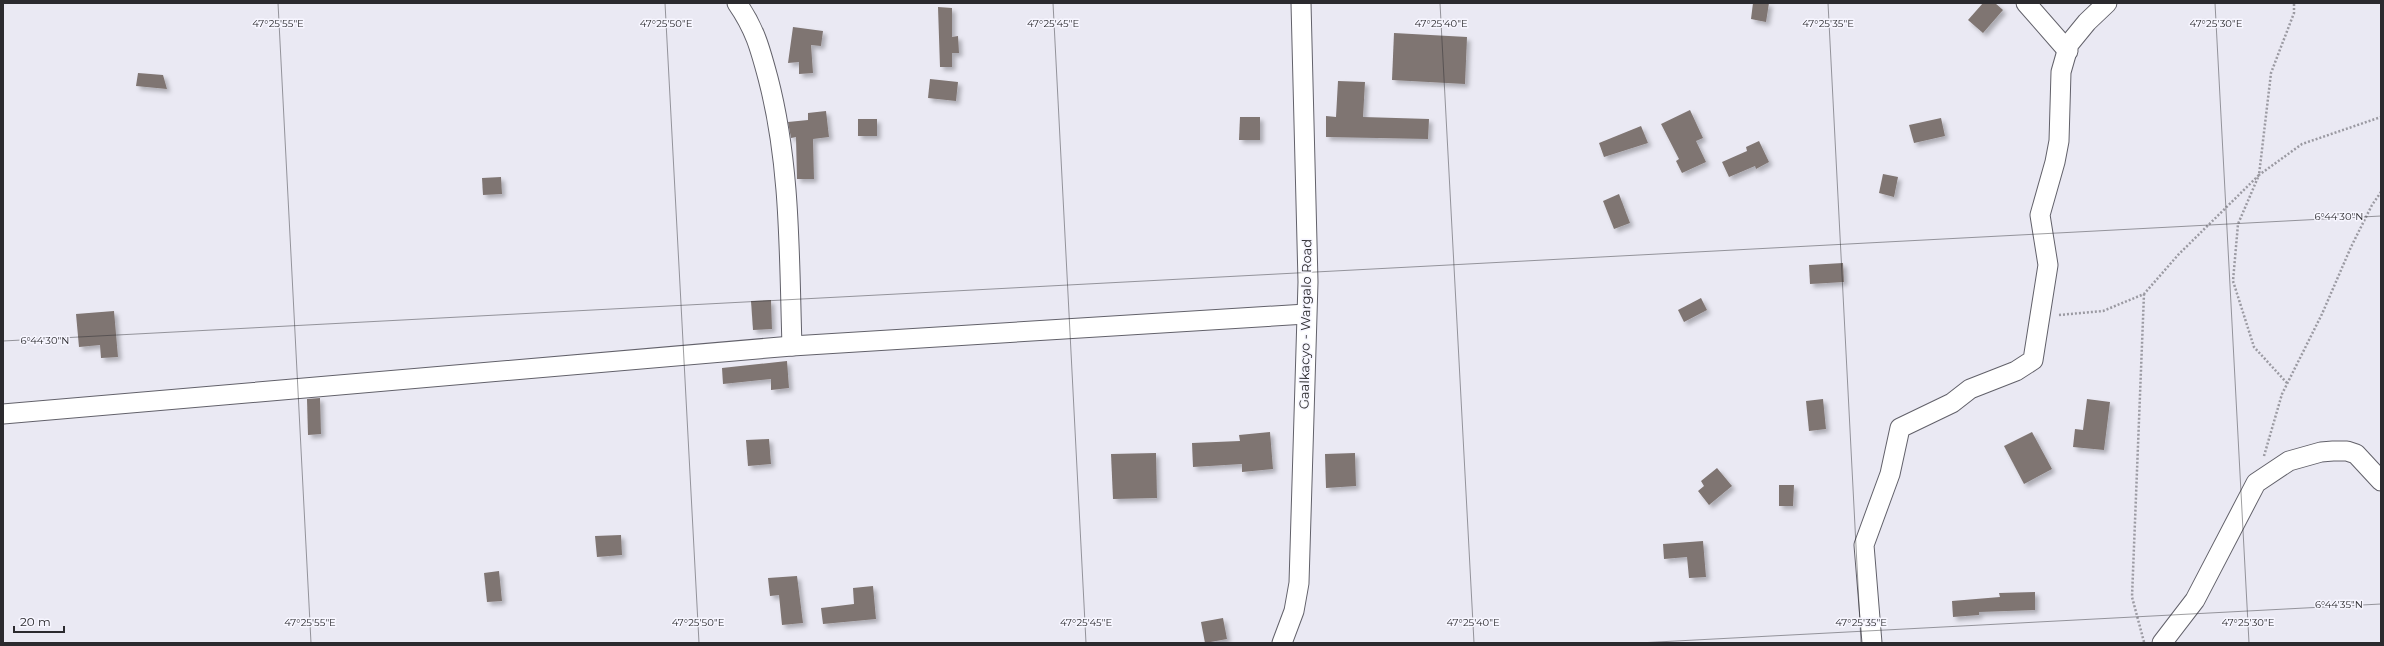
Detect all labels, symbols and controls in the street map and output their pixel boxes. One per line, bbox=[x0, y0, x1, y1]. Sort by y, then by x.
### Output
text: 47°25'55"E bbox=[252, 17, 304, 30]
text: 47°25'50"E bbox=[640, 17, 693, 30]
text: 47°25'45"E bbox=[1027, 17, 1079, 30]
text: 47°25'40"E bbox=[1414, 17, 1468, 30]
text: 47°25'35"E bbox=[1802, 17, 1854, 30]
text: 47°25'30"E bbox=[2190, 17, 2243, 30]
text: 6°44'30"N bbox=[2315, 210, 2363, 223]
street label: Gaalkacyo - Wargalo Road bbox=[1296, 239, 1314, 409]
text: 6°44'30"N bbox=[21, 334, 69, 347]
text: 6°44'35"N bbox=[2315, 598, 2363, 611]
scale bar bbox=[14, 608, 64, 634]
text: 20 m bbox=[20, 614, 51, 629]
text: 47°25'55"E bbox=[284, 616, 336, 629]
text: 47°25'50"E bbox=[672, 616, 725, 629]
text: 47°25'45"E bbox=[1060, 616, 1112, 629]
text: 47°25'40"E bbox=[1446, 616, 1500, 629]
text: 47°25'35"E bbox=[1835, 616, 1887, 629]
text: 47°25'30"E bbox=[2222, 616, 2275, 629]

